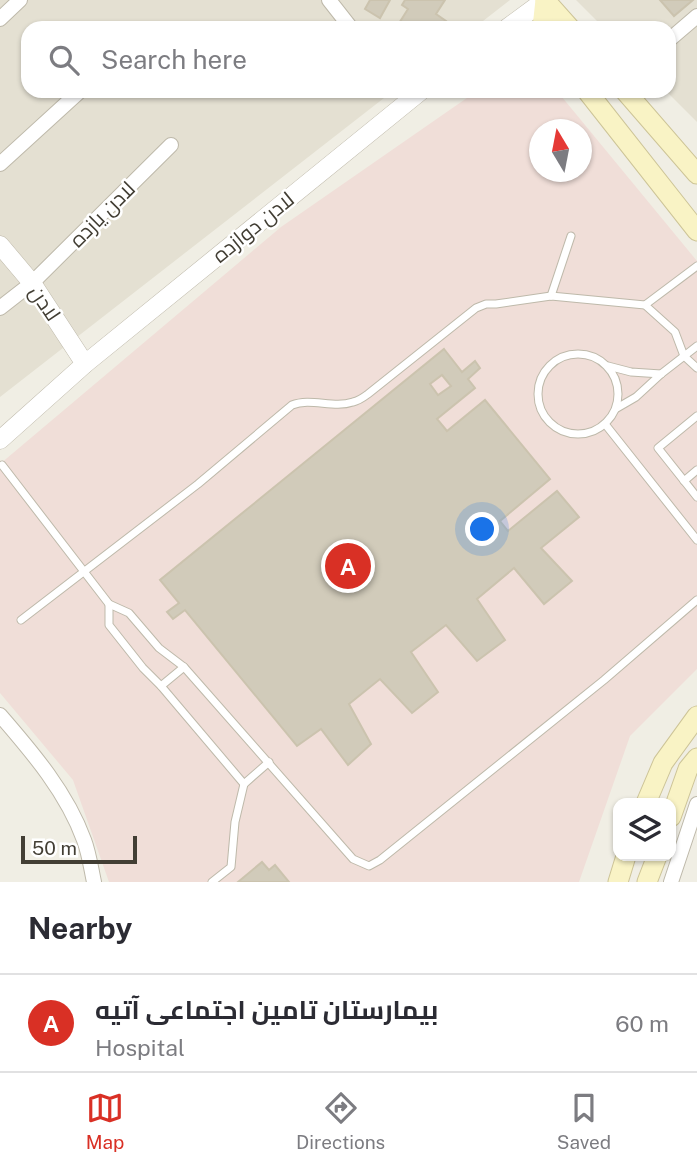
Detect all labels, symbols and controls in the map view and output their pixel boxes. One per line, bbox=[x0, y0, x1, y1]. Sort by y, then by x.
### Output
search box bbox=[21, 21, 676, 98]
icon: search bbox=[45, 41, 83, 79]
text: Search here bbox=[101, 44, 247, 75]
north arrow bbox=[529, 119, 592, 182]
street label: لادن یازده bbox=[64, 176, 141, 253]
street label: لادن دوازده bbox=[207, 186, 300, 268]
street label: لادن bbox=[23, 280, 66, 326]
your location bbox=[465, 512, 499, 546]
pin: A bbox=[325, 540, 371, 592]
map controls bbox=[613, 798, 676, 861]
button: layers bbox=[613, 798, 676, 861]
scale bar bbox=[21, 833, 136, 865]
text: 50 m bbox=[32, 837, 77, 859]
text: Nearby bbox=[28, 910, 132, 946]
text: بیمارستان تامین اجتماعی آتیه bbox=[95, 994, 438, 1025]
text: A bbox=[43, 1010, 59, 1037]
text: 60 m bbox=[615, 1010, 669, 1037]
text: Hospital bbox=[95, 1034, 185, 1061]
tab: Map bbox=[86, 1089, 124, 1153]
tab: Directions bbox=[296, 1089, 385, 1153]
tab: Saved bbox=[557, 1089, 611, 1153]

